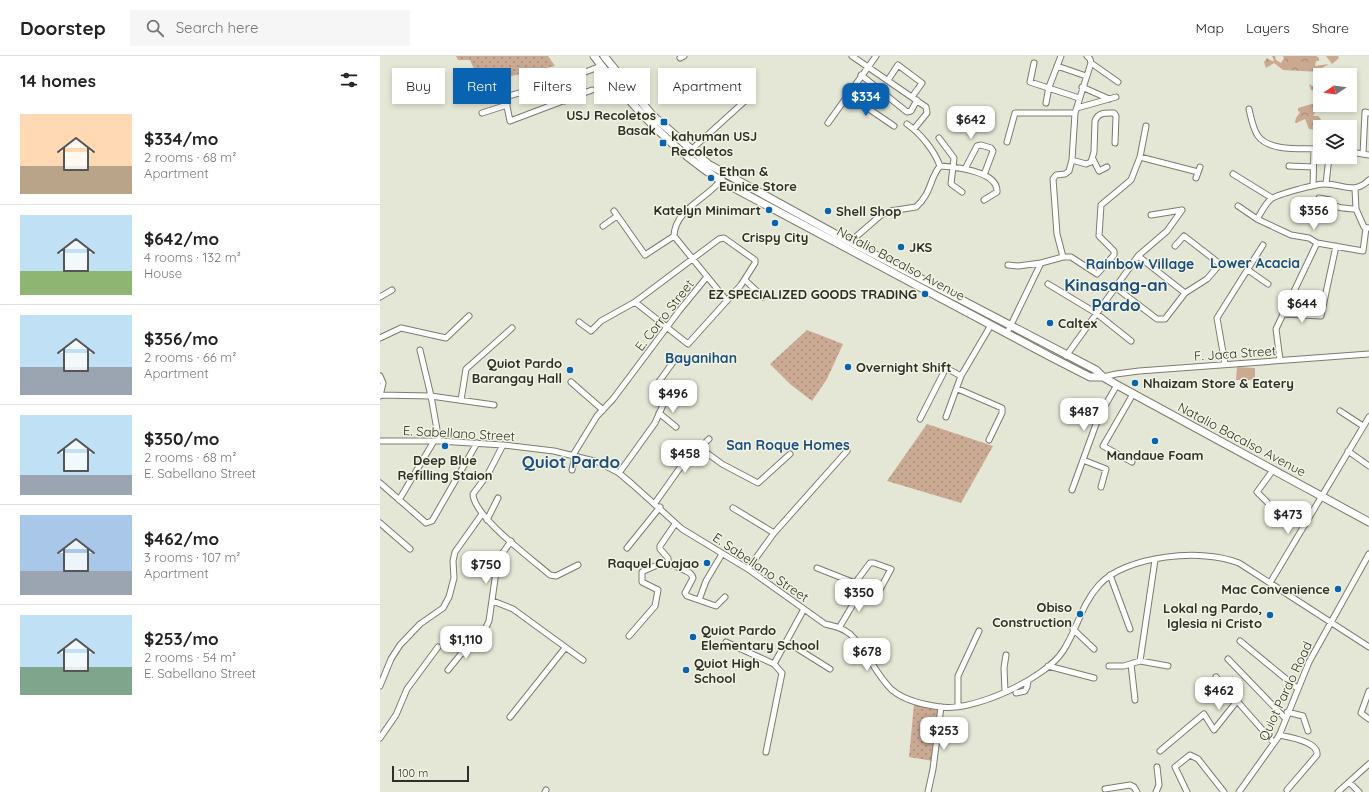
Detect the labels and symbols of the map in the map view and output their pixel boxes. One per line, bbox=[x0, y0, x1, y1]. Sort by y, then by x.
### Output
north arrow bbox=[1313, 68, 1357, 112]
pin: $334 bbox=[842, 83, 890, 117]
pin: $642 bbox=[947, 106, 995, 140]
place label: USJ Recoletos Basak bbox=[566, 107, 656, 138]
marker: USJ Recoletos Basak bbox=[659, 117, 669, 127]
place label: kahuman USJ Recoletos bbox=[671, 128, 757, 159]
marker: kahuman USJ Recoletos bbox=[658, 138, 668, 148]
place label: Ethan & Eunice Store bbox=[719, 163, 797, 194]
marker: Ethan & Eunice Store bbox=[706, 173, 716, 183]
pin: $356 bbox=[1290, 197, 1338, 231]
place label: Katelyn Minimart bbox=[653, 202, 761, 218]
place label: Shell Shop bbox=[836, 203, 901, 219]
marker: Katelyn Minimart bbox=[764, 205, 774, 215]
marker: Shell Shop bbox=[823, 206, 833, 216]
marker: Crispy City bbox=[770, 218, 780, 228]
street label: Natalio Bacalso Avenue bbox=[834, 222, 968, 304]
place label: Crispy City bbox=[742, 229, 808, 245]
place label: JKS bbox=[909, 239, 933, 255]
marker: JKS bbox=[896, 242, 906, 252]
district label: Lower Acacia bbox=[1210, 254, 1300, 272]
district label: Rainbow Village bbox=[1086, 255, 1194, 273]
district label: Kinasang-an Pardo bbox=[1064, 274, 1168, 315]
street label: E. Corro Street bbox=[631, 276, 697, 354]
place label: EZ SPECIALIZED GOODS TRADING bbox=[708, 286, 917, 302]
marker: EZ SPECIALIZED GOODS TRADING bbox=[920, 289, 930, 299]
pin: $644 bbox=[1278, 290, 1326, 324]
place label: Caltex bbox=[1058, 315, 1098, 331]
marker: Caltex bbox=[1045, 318, 1055, 328]
street label: F. Jaca Street bbox=[1193, 342, 1277, 364]
district label: Bayanihan bbox=[665, 349, 737, 367]
place label: Quiot Pardo Barangay Hall bbox=[472, 355, 562, 386]
place label: Overnight Shift bbox=[856, 359, 952, 375]
marker: Overnight Shift bbox=[843, 362, 853, 372]
marker: Quiot Pardo Barangay Hall bbox=[565, 365, 575, 375]
place label: Nhaizam Store & Eatery bbox=[1143, 375, 1294, 391]
marker: Nhaizam Store & Eatery bbox=[1130, 378, 1140, 388]
pin: $496 bbox=[649, 380, 697, 414]
pin: $487 bbox=[1060, 398, 1108, 432]
street label: Natalio Bacalso Avenue bbox=[1175, 398, 1309, 480]
street label: E. Sabellano Street bbox=[403, 422, 515, 444]
district label: San Roque Homes bbox=[726, 436, 850, 454]
marker: Mandaue Foam bbox=[1150, 436, 1160, 446]
pin: $458 bbox=[661, 440, 709, 474]
marker: Deep Blue Refilling Staion bbox=[440, 441, 450, 451]
place label: Mandaue Foam bbox=[1106, 447, 1204, 463]
district label: Quiot Pardo bbox=[522, 451, 620, 472]
place label: Deep Blue Refilling Staion bbox=[397, 452, 493, 483]
pin: $473 bbox=[1264, 501, 1312, 535]
street label: E. Sabellano Street bbox=[710, 529, 812, 605]
pin: $750 bbox=[462, 551, 510, 585]
place label: Raquel Cuajao bbox=[607, 555, 699, 571]
marker: Raquel Cuajao bbox=[702, 558, 712, 568]
pin: $350 bbox=[835, 579, 883, 613]
place label: Mac Convenience bbox=[1221, 581, 1330, 597]
marker: Mac Convenience bbox=[1333, 584, 1343, 594]
place label: Obiso Construction bbox=[992, 599, 1072, 630]
place label: Lokal ng Pardo, Iglesia ni Cristo bbox=[1163, 600, 1262, 631]
marker: Obiso Construction bbox=[1075, 609, 1085, 619]
marker: Lokal ng Pardo, Iglesia ni Cristo bbox=[1265, 610, 1275, 620]
place label: Quiot Pardo Elementary School bbox=[701, 622, 819, 653]
pin: $1,110 bbox=[433, 626, 499, 660]
marker: Quiot Pardo Elementary School bbox=[688, 632, 698, 642]
pin: $678 bbox=[843, 638, 891, 672]
street label: Quiot Pardo Road bbox=[1255, 639, 1315, 743]
place label: Quiot High School bbox=[694, 655, 760, 686]
marker: Quiot High School bbox=[681, 665, 691, 675]
pin: $462 bbox=[1195, 677, 1243, 711]
pin: $253 bbox=[920, 717, 968, 751]
scale bar bbox=[392, 764, 469, 783]

